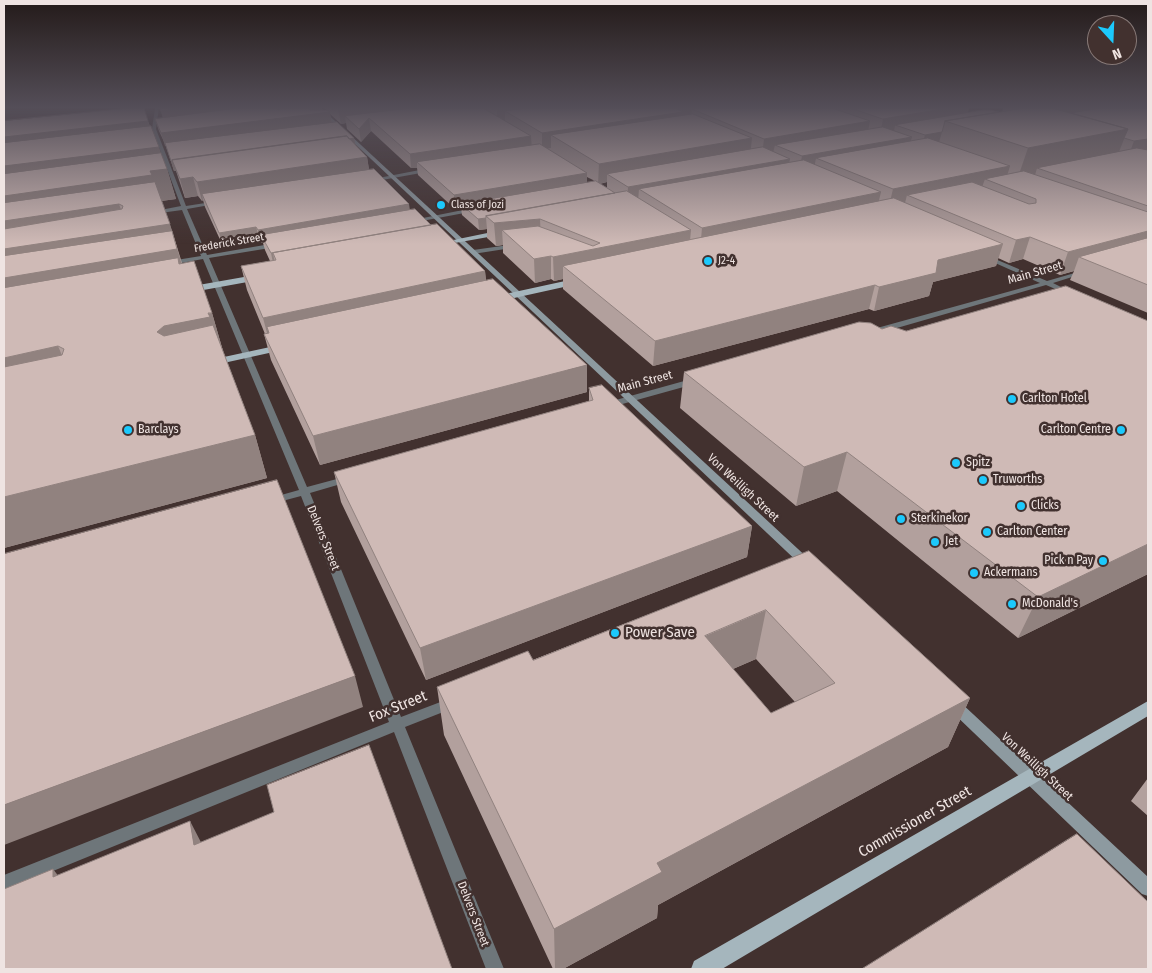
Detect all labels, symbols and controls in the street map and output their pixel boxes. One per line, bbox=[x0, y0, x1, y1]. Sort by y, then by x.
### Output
north arrow bbox=[1087, 15, 1137, 65]
text: N bbox=[1110, 44, 1124, 63]
place label: Class of Jozi bbox=[451, 198, 504, 212]
marker: Class of Jozi bbox=[435, 199, 447, 211]
street label: Frederick Street bbox=[193, 230, 265, 256]
place label: J2-4 bbox=[718, 254, 735, 268]
marker: J2-4 bbox=[702, 255, 714, 267]
street label: Main Street bbox=[1006, 258, 1064, 288]
street label: Main Street bbox=[616, 368, 674, 396]
place label: Carlton Hotel bbox=[1022, 392, 1087, 406]
marker: Carlton Hotel bbox=[1006, 393, 1018, 405]
place label: Barclays bbox=[138, 423, 179, 437]
place label: Carlton Centre bbox=[1041, 423, 1111, 437]
marker: Barclays bbox=[122, 424, 134, 436]
marker: Carlton Centre bbox=[1115, 424, 1127, 436]
street label: Von Weilligh Street bbox=[704, 451, 782, 525]
place label: Spitz bbox=[966, 456, 990, 470]
marker: Spitz bbox=[950, 457, 962, 469]
place label: Truworths bbox=[993, 473, 1042, 487]
marker: Truworths bbox=[977, 474, 989, 486]
place label: Clicks bbox=[1031, 499, 1059, 513]
marker: Clicks bbox=[1015, 500, 1027, 512]
street label: Delvers Street bbox=[303, 503, 343, 573]
place label: Sterkinekor bbox=[911, 512, 968, 526]
marker: Sterkinekor bbox=[895, 513, 907, 525]
place label: Carlton Center bbox=[997, 525, 1067, 539]
marker: Carlton Center bbox=[981, 526, 993, 538]
place label: Jet bbox=[945, 535, 958, 549]
marker: Jet bbox=[929, 536, 941, 548]
place label: Pick n Pay bbox=[1044, 554, 1093, 568]
marker: Pick n Pay bbox=[1097, 555, 1109, 567]
place label: Ackermans bbox=[984, 566, 1038, 580]
marker: Ackermans bbox=[968, 567, 980, 579]
place label: McDonald's bbox=[1022, 597, 1078, 611]
marker: McDonald's bbox=[1006, 598, 1018, 610]
place label: Power Save bbox=[625, 624, 695, 642]
marker: Power Save bbox=[609, 627, 621, 639]
street label: Fox Street bbox=[366, 687, 430, 727]
street label: Von Weilligh Street bbox=[998, 730, 1076, 804]
street label: Commissioner Street bbox=[855, 782, 975, 862]
street label: Delvers Street bbox=[454, 879, 492, 949]

